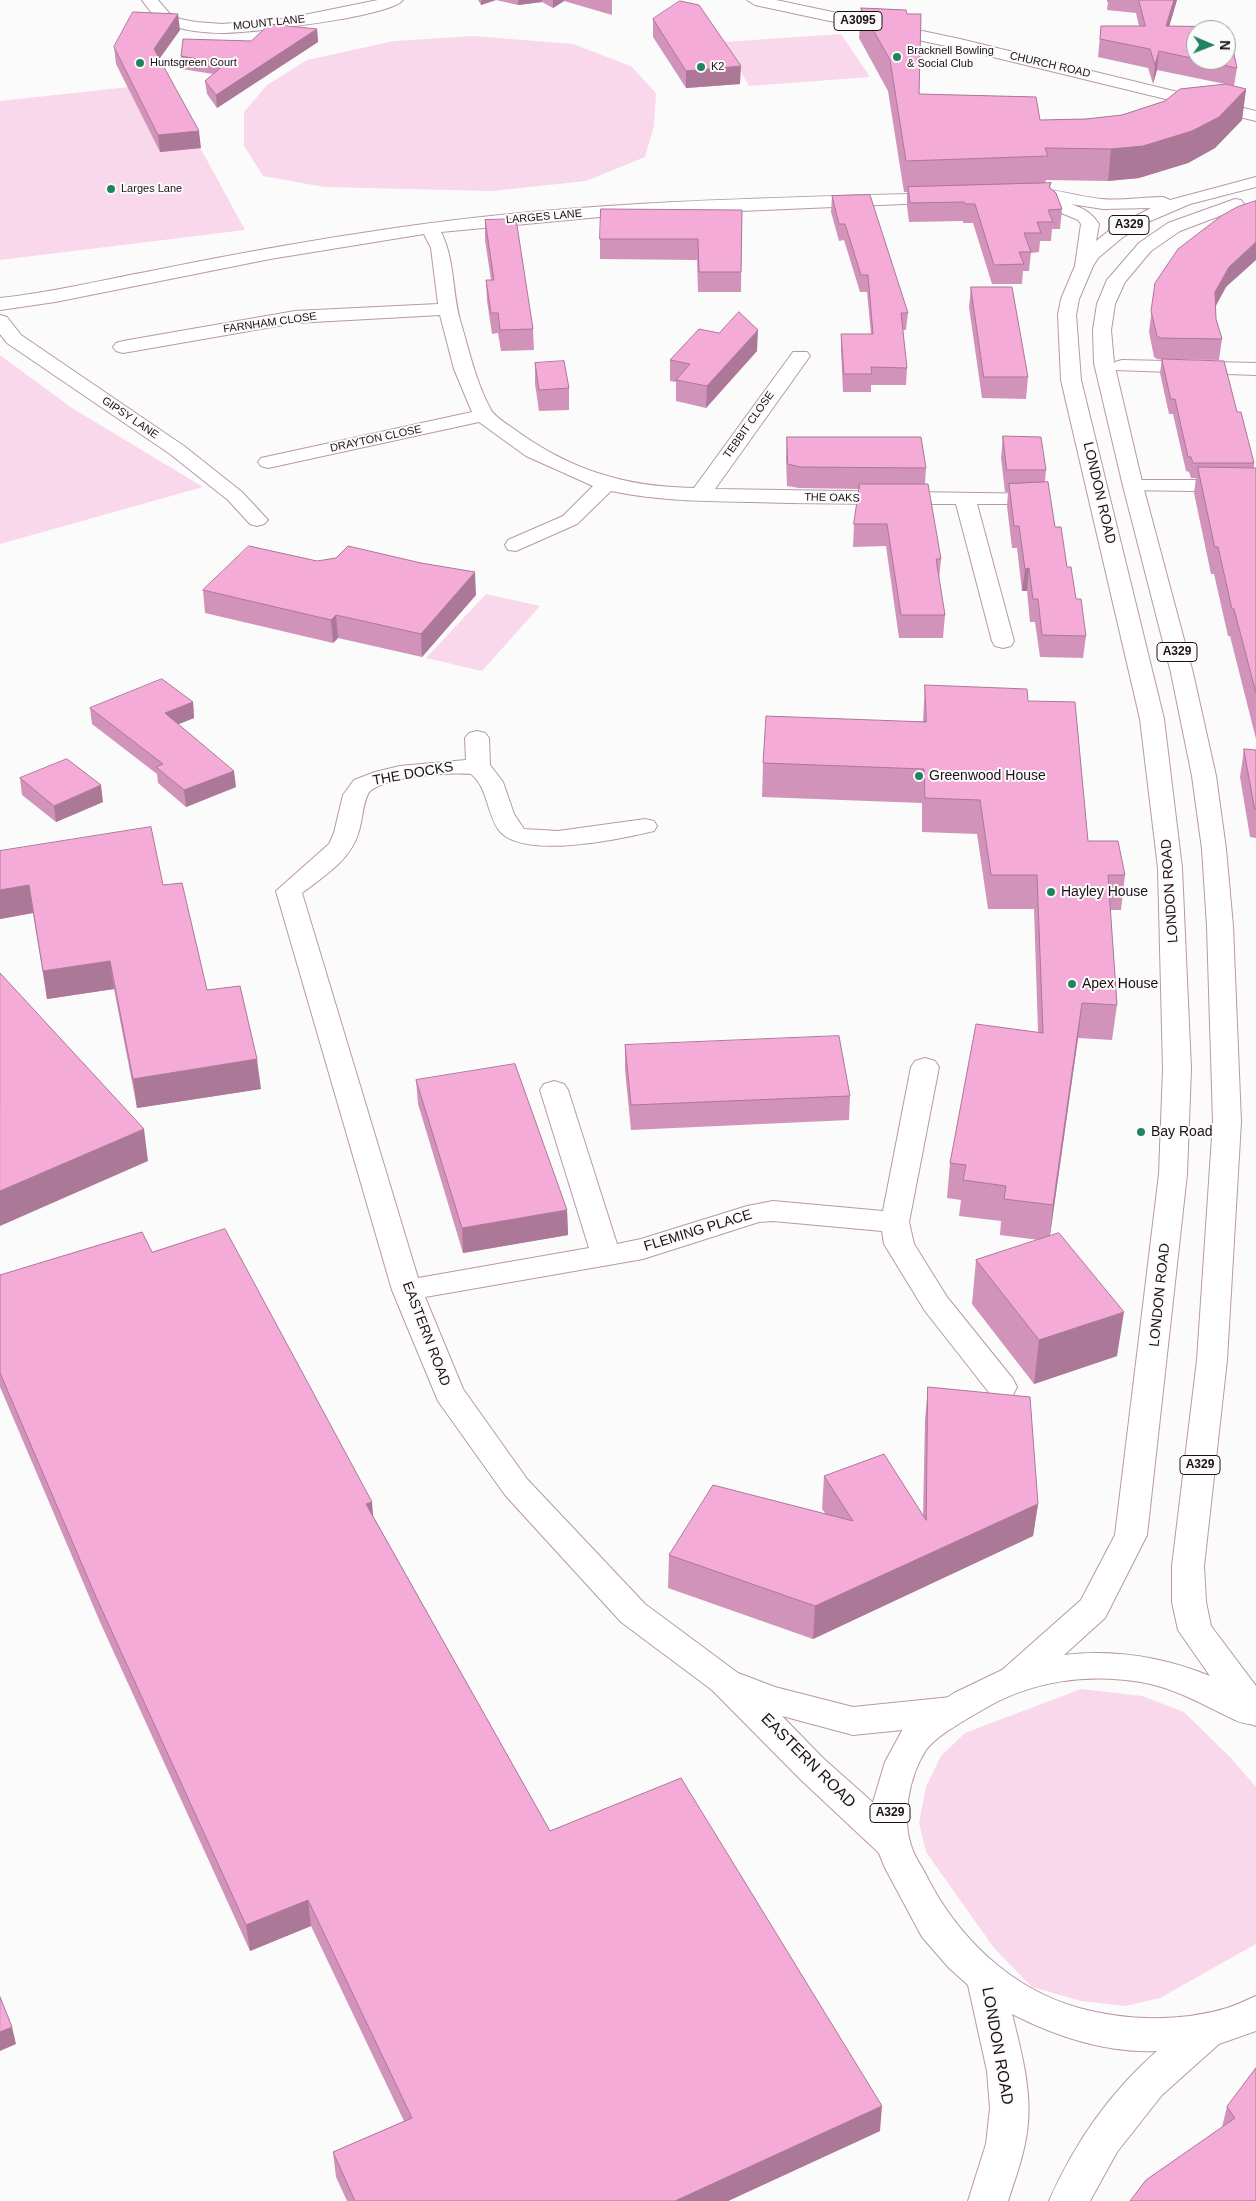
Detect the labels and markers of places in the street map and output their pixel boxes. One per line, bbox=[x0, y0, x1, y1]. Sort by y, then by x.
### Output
place label: Bracknell Bowling & Social Club bbox=[907, 44, 994, 70]
marker: Bracknell Bowling & Social Club bbox=[891, 51, 903, 63]
place label: Huntsgreen Court bbox=[150, 56, 237, 70]
marker: Huntsgreen Court bbox=[134, 57, 146, 69]
place label: K2 bbox=[711, 60, 724, 74]
marker: K2 bbox=[695, 61, 707, 73]
place label: Larges Lane bbox=[121, 182, 182, 196]
marker: Larges Lane bbox=[105, 183, 117, 195]
place label: Greenwood House bbox=[929, 768, 1046, 784]
marker: Greenwood House bbox=[913, 770, 925, 782]
place label: Hayley House bbox=[1061, 884, 1148, 900]
marker: Hayley House bbox=[1045, 886, 1057, 898]
place label: Apex House bbox=[1082, 976, 1158, 992]
marker: Apex House bbox=[1066, 978, 1078, 990]
place label: Bay Road bbox=[1151, 1124, 1212, 1140]
marker: Bay Road bbox=[1135, 1126, 1147, 1138]

